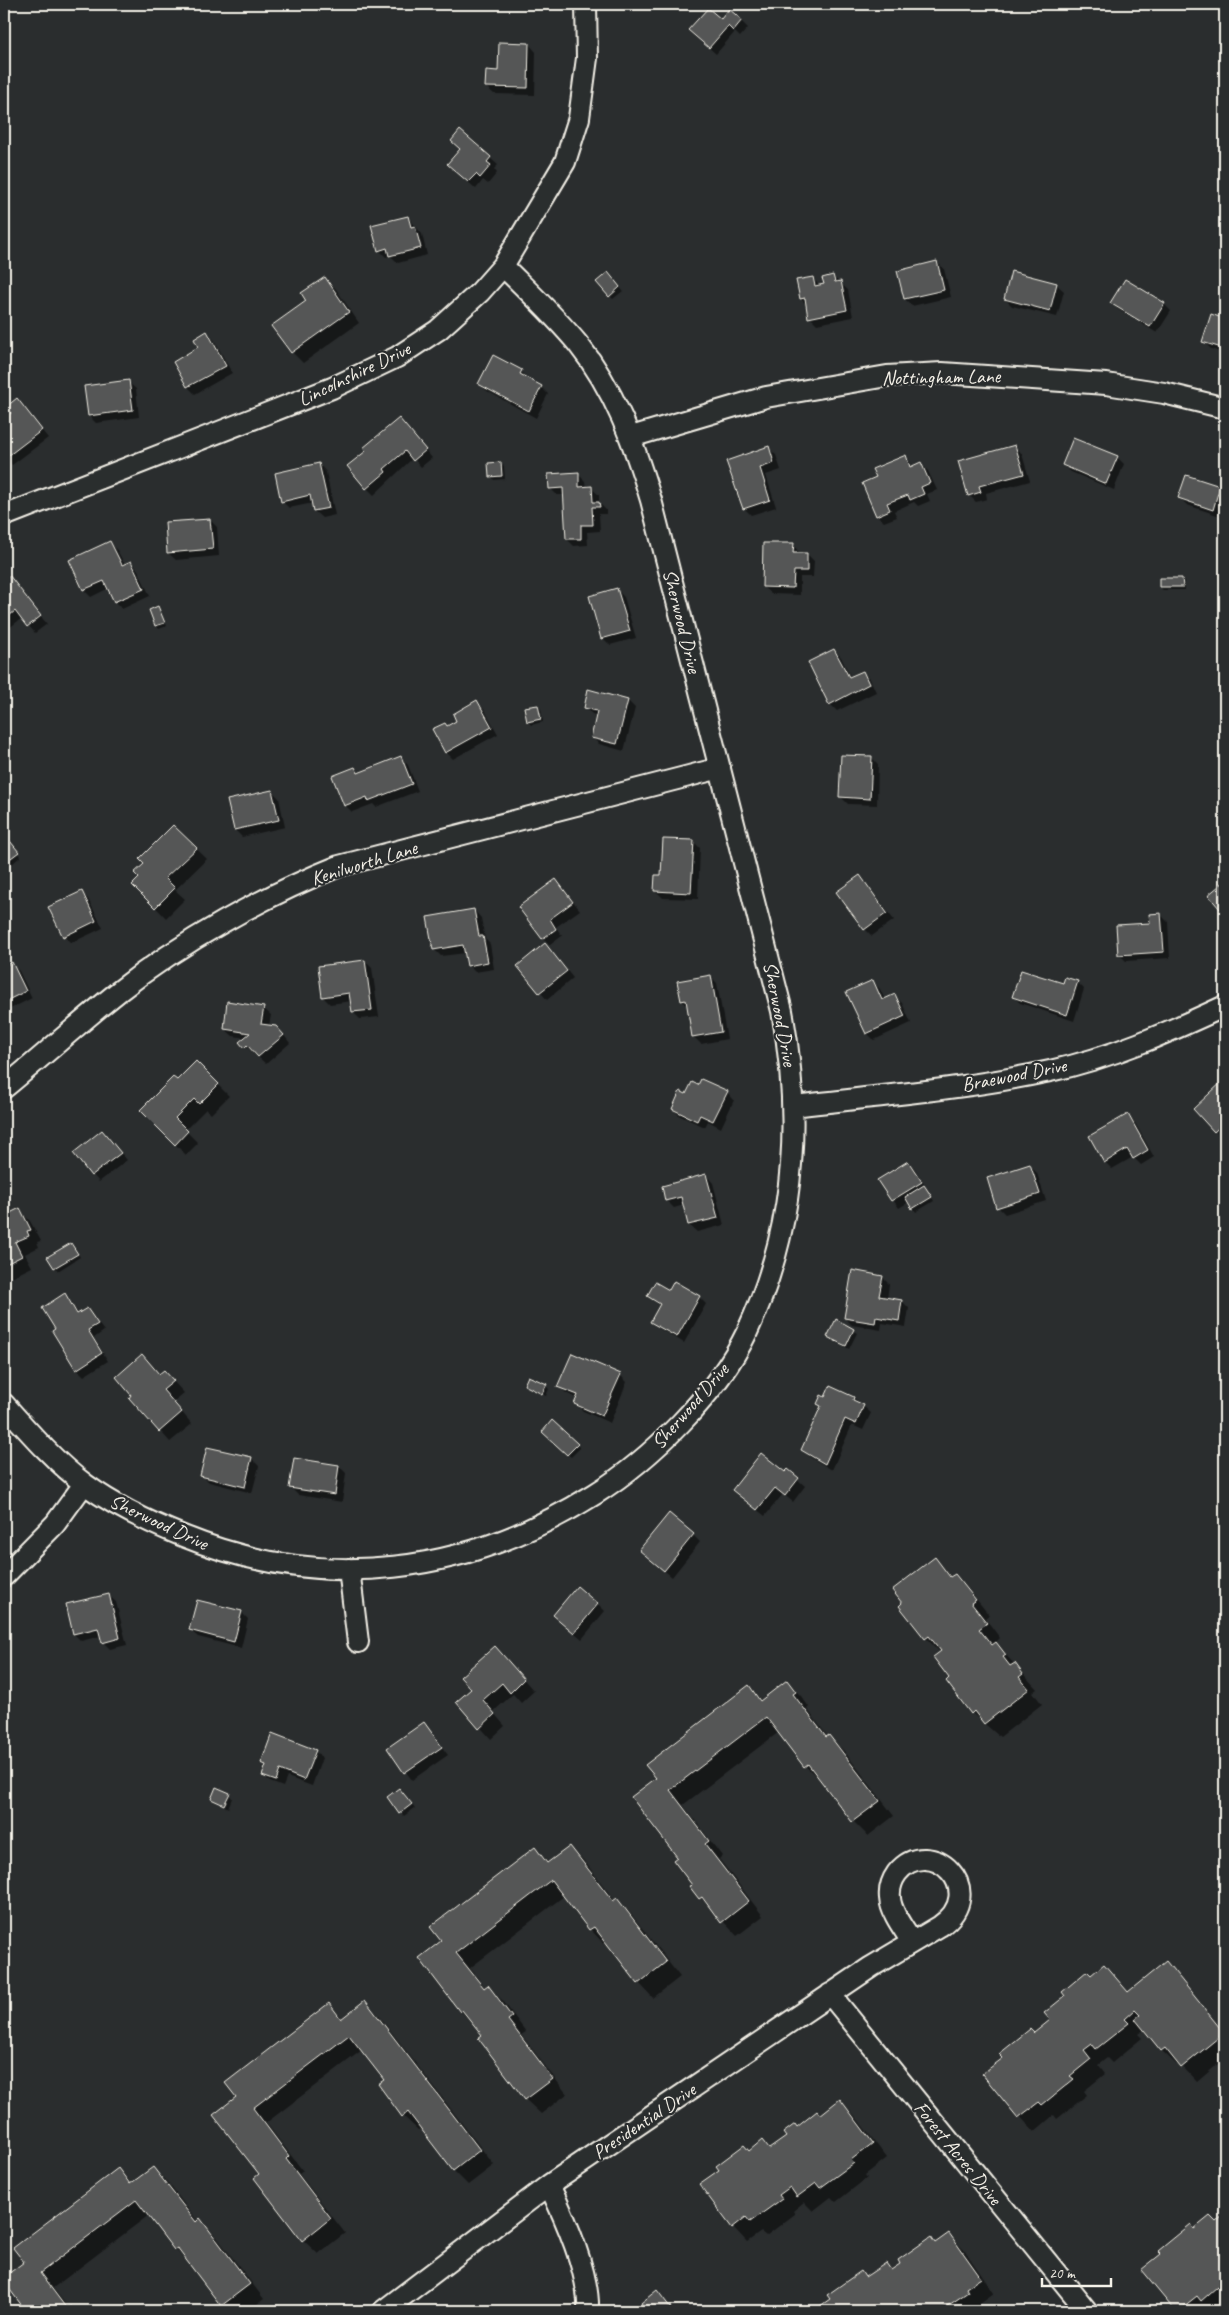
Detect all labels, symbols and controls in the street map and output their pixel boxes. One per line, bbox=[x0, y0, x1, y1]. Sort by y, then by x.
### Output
street label: Lincolnshire Drive bbox=[294, 335, 416, 412]
street label: Nottingham Lane bbox=[882, 363, 1002, 391]
street label: Sherwood Drive bbox=[657, 567, 707, 677]
street label: Kenilworth Lane bbox=[308, 835, 422, 891]
street label: Sherwood Drive bbox=[758, 960, 803, 1070]
street label: Braewood Drive bbox=[960, 1052, 1070, 1097]
street label: Sherwood Drive bbox=[646, 1357, 735, 1454]
street label: Sherwood Drive bbox=[106, 1488, 214, 1556]
street label: Presidential Drive bbox=[588, 2076, 702, 2165]
street label: Forest Acres Drive bbox=[909, 2096, 1008, 2211]
scale bar bbox=[1042, 2255, 1110, 2287]
text: 20 m bbox=[1049, 2264, 1076, 2283]

